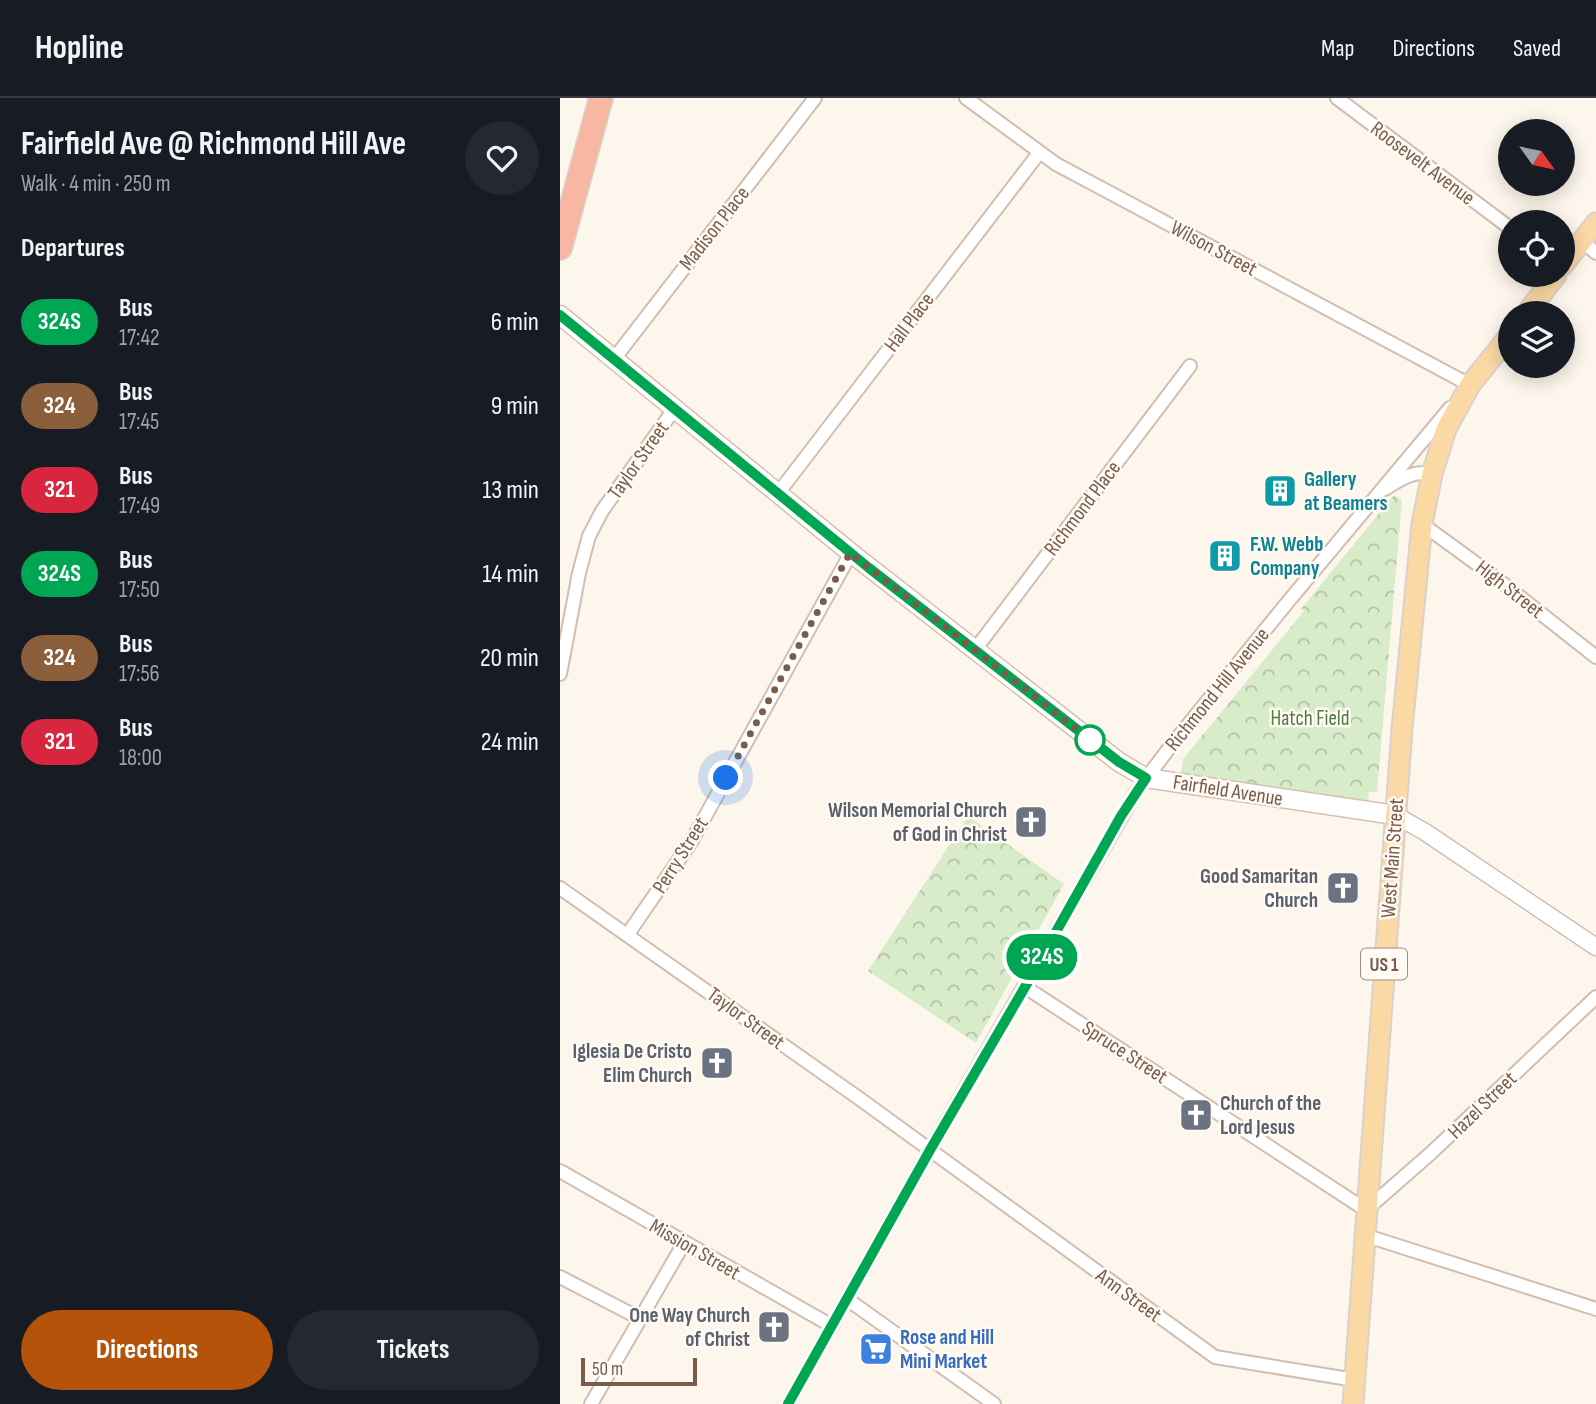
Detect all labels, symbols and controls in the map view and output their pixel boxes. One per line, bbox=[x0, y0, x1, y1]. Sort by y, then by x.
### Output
text: Hopline bbox=[35, 28, 124, 68]
text: Map bbox=[1321, 34, 1354, 63]
text: Directions bbox=[1392, 34, 1475, 63]
text: Saved bbox=[1513, 34, 1561, 63]
street label: Roosevelt Avenue bbox=[1366, 116, 1480, 211]
north arrow bbox=[1498, 119, 1575, 196]
map controls bbox=[1498, 119, 1575, 378]
button: heart bbox=[465, 121, 539, 195]
text: Fairfield Ave @ Richmond Hill Ave bbox=[21, 124, 406, 164]
text: Walk · 4 min · 250 m bbox=[21, 170, 171, 198]
street label: Madison Place bbox=[674, 181, 755, 275]
button: locate bbox=[1498, 210, 1575, 287]
street label: Wilson Street bbox=[1166, 215, 1261, 282]
text: Departures bbox=[21, 233, 125, 264]
street label: Hall Place bbox=[879, 288, 940, 357]
text: Bus bbox=[119, 293, 153, 324]
button: layers bbox=[1498, 301, 1575, 378]
text: 324S bbox=[38, 307, 81, 336]
text: 6 min bbox=[491, 307, 539, 338]
text: 17:42 bbox=[119, 324, 160, 352]
text: Bus bbox=[119, 377, 153, 408]
text: 324 bbox=[43, 391, 76, 420]
text: 9 min bbox=[491, 391, 539, 422]
text: 17:45 bbox=[119, 408, 159, 436]
street label: Taylor Street bbox=[603, 416, 674, 504]
street label: Richmond Place bbox=[1039, 456, 1126, 561]
text: Bus bbox=[119, 461, 153, 492]
place label: Gallery at Beamers bbox=[1304, 467, 1388, 516]
building icon: Gallery at Beamers bbox=[1261, 472, 1299, 510]
text: 321 bbox=[44, 475, 75, 504]
text: 13 min bbox=[482, 475, 539, 506]
text: 17:49 bbox=[119, 492, 160, 520]
place label: F.W. Webb Company bbox=[1250, 532, 1323, 581]
building icon: F.W. Webb Company bbox=[1206, 537, 1244, 575]
text: Bus bbox=[119, 545, 153, 576]
street label: High Street bbox=[1471, 555, 1549, 624]
text: 324S bbox=[38, 559, 81, 588]
text: 14 min bbox=[482, 559, 539, 590]
text: 17:50 bbox=[119, 576, 160, 604]
street label: Richmond Hill Avenue bbox=[1160, 623, 1275, 756]
text: Bus bbox=[119, 629, 153, 660]
text: 324 bbox=[43, 643, 76, 672]
text: 20 min bbox=[480, 643, 539, 674]
text: 17:56 bbox=[119, 660, 160, 688]
park label: Hatch Field bbox=[1270, 706, 1350, 731]
text: Bus bbox=[119, 713, 153, 744]
unlabelled marker bbox=[1075, 725, 1105, 755]
text: 321 bbox=[44, 727, 75, 756]
text: 24 min bbox=[481, 727, 539, 758]
text: 18:00 bbox=[119, 744, 162, 772]
your location bbox=[708, 760, 743, 795]
street label: Fairfield Avenue bbox=[1171, 769, 1285, 812]
street label: West Main Street bbox=[1376, 797, 1409, 919]
place label: Wilson Memorial Church of God in Christ bbox=[828, 798, 1007, 847]
church icon: Wilson Memorial Church of God in Christ bbox=[1012, 803, 1050, 841]
street label: Perry Street bbox=[647, 812, 714, 898]
place label: Good Samaritan Church bbox=[1200, 864, 1318, 913]
church icon: Good Samaritan Church bbox=[1324, 869, 1362, 907]
line badge: 324S bbox=[993, 934, 1091, 980]
text: 324S bbox=[1020, 942, 1064, 971]
road number: US 1 bbox=[1361, 948, 1407, 979]
street label: Taylor Street bbox=[702, 982, 789, 1055]
street label: Spruce Street bbox=[1077, 1016, 1172, 1089]
place label: Iglesia De Cristo Elim Church bbox=[572, 1039, 692, 1088]
church icon: Iglesia De Cristo Elim Church bbox=[698, 1044, 736, 1082]
street label: Hazel Street bbox=[1443, 1066, 1522, 1144]
place label: Church of the Lord Jesus bbox=[1220, 1091, 1321, 1140]
church icon: Church of the Lord Jesus bbox=[1177, 1096, 1215, 1134]
street label: Mission Street bbox=[645, 1213, 745, 1285]
street label: Ann Street bbox=[1090, 1263, 1166, 1328]
place label: One Way Church of Christ bbox=[629, 1303, 750, 1352]
church icon: One Way Church of Christ bbox=[755, 1308, 793, 1346]
button: Directions bbox=[21, 1310, 273, 1390]
button: Tickets bbox=[287, 1310, 539, 1390]
place label: Rose and Hill Mini Market bbox=[900, 1325, 994, 1374]
supermarket icon: Rose and Hill Mini Market bbox=[857, 1330, 895, 1368]
scale bar bbox=[581, 1355, 696, 1387]
text: 50 m bbox=[592, 1358, 623, 1381]

